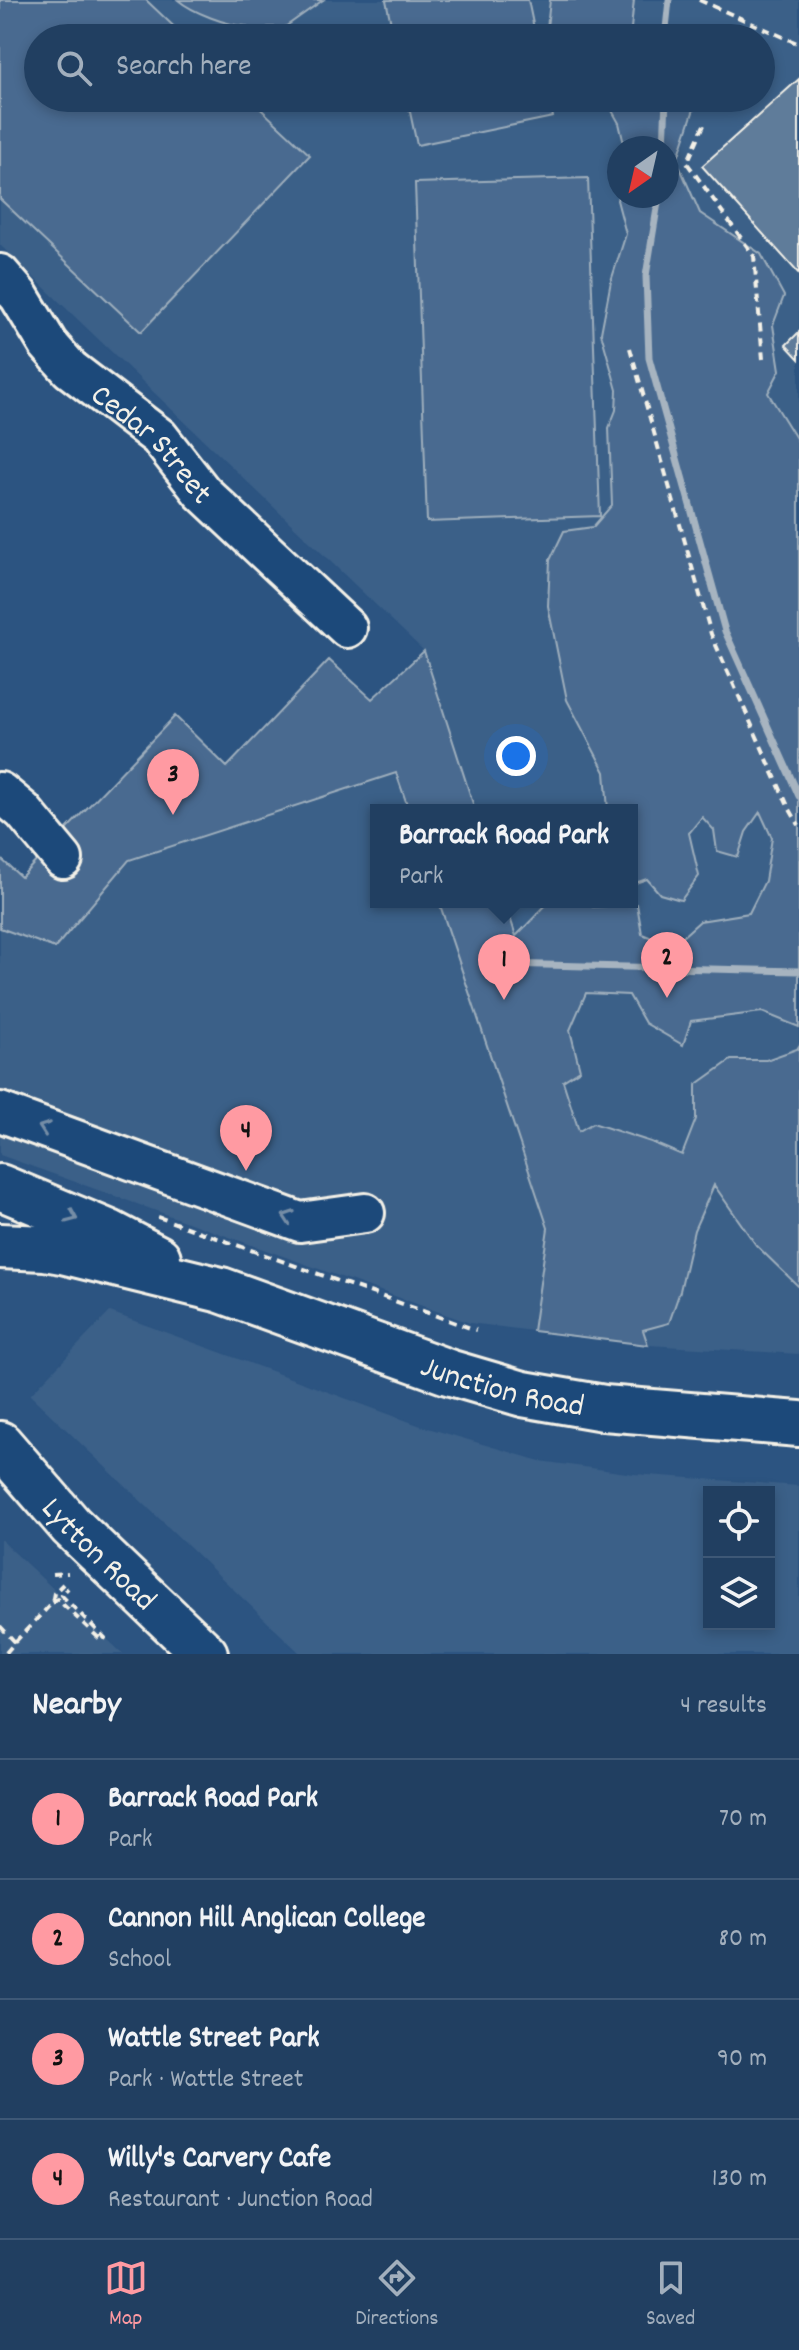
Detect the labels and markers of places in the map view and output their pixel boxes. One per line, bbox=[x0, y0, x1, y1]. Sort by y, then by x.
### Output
pin: 3 bbox=[147, 749, 199, 815]
pin: 2 bbox=[641, 932, 693, 998]
pin: 1 bbox=[478, 934, 530, 1000]
pin: 4 bbox=[220, 1105, 272, 1171]

